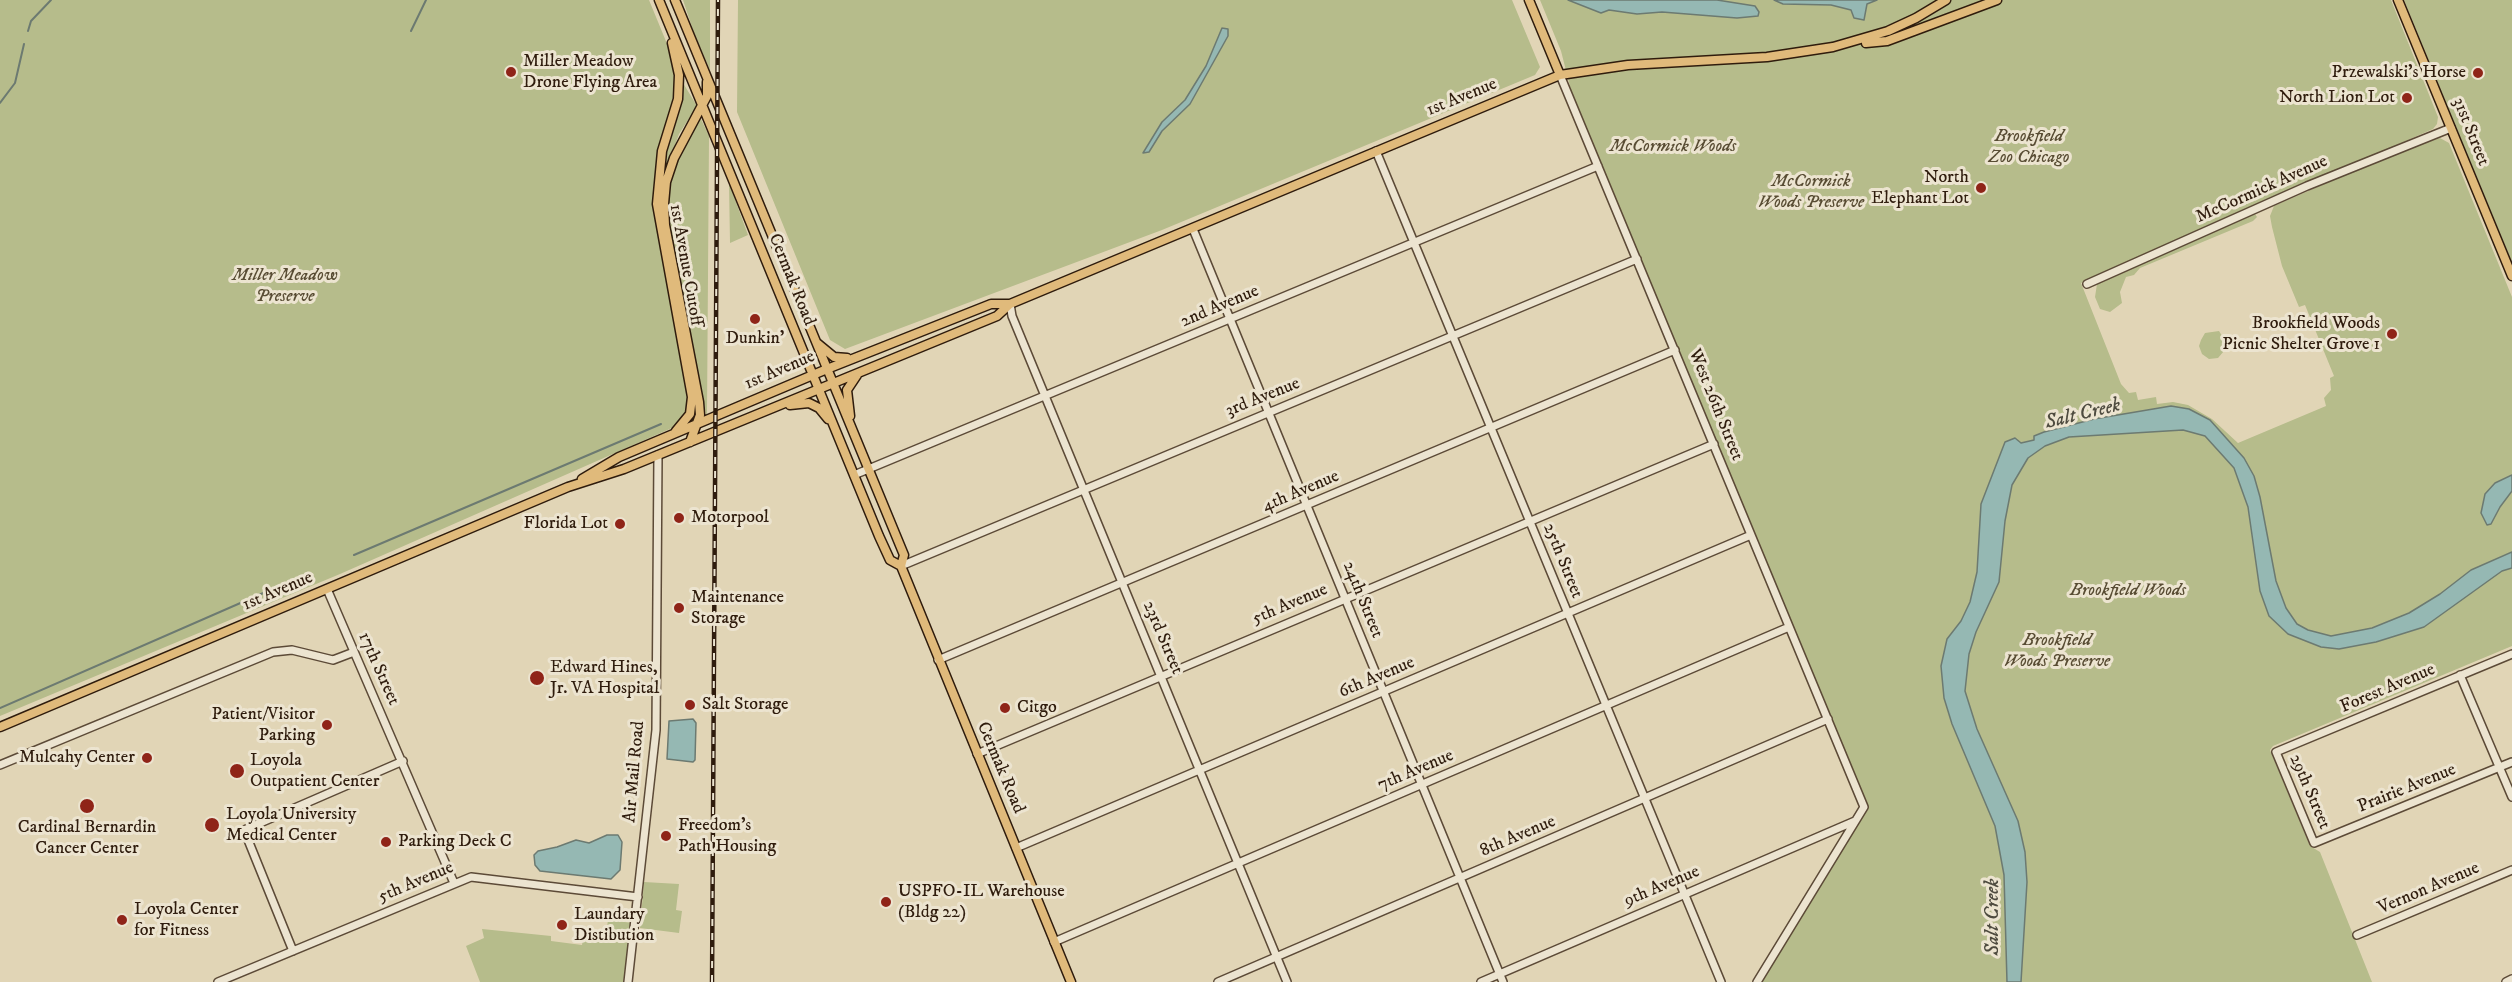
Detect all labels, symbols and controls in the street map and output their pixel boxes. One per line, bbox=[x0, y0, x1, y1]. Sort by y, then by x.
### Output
place label: Miller Meadow Drone Flying Area bbox=[523, 51, 657, 94]
place label: Przewalski's Horse bbox=[2332, 62, 2466, 84]
marker: Miller Meadow Drone Flying Area bbox=[504, 65, 518, 79]
marker: Przewalski's Horse bbox=[2471, 66, 2485, 80]
street label: 1st Avenue bbox=[1424, 74, 1500, 122]
place label: North Lion Lot bbox=[2279, 87, 2395, 109]
marker: North Lion Lot bbox=[2400, 91, 2414, 105]
street label: 31st Street bbox=[2447, 95, 2493, 169]
park label: Brookfield Zoo Chicago bbox=[1989, 126, 2069, 168]
park label: McCormick Woods bbox=[1610, 136, 1736, 158]
street label: McCormick Avenue bbox=[2193, 151, 2331, 229]
place label: North Elephant Lot bbox=[1871, 167, 1969, 210]
park label: McCormick Woods Preserve bbox=[1758, 171, 1864, 213]
marker: North Elephant Lot bbox=[1974, 181, 1988, 195]
street label: 1st Avenue Cutoff bbox=[664, 202, 706, 328]
street label: Cermak Road bbox=[763, 231, 819, 329]
park label: Miller Meadow Preserve bbox=[232, 265, 338, 308]
street label: 2nd Avenue bbox=[1178, 281, 1262, 333]
marker: Dunkin' bbox=[748, 312, 762, 326]
place label: Brookfield Woods Picnic Shelter Grove 1 bbox=[2222, 313, 2380, 356]
marker: Brookfield Woods Picnic Shelter Grove 1 bbox=[2385, 327, 2399, 341]
place label: Dunkin' bbox=[726, 328, 784, 350]
street label: West 26th Street bbox=[1683, 346, 1747, 464]
street label: 1st Avenue bbox=[742, 347, 818, 395]
street label: 3rd Avenue bbox=[1223, 373, 1303, 423]
water label: Salt Creek bbox=[2043, 394, 2123, 436]
street label: 4th Avenue bbox=[1259, 466, 1343, 518]
place label: Motorpool bbox=[691, 507, 769, 529]
marker: Motorpool bbox=[672, 511, 686, 525]
place label: Florida Lot bbox=[524, 513, 608, 535]
marker: Florida Lot bbox=[613, 517, 627, 531]
street label: 25th Street bbox=[1537, 520, 1587, 602]
street label: 24th Street bbox=[1337, 558, 1387, 642]
street label: 1st Avenue bbox=[240, 568, 316, 616]
street label: 5th Avenue bbox=[1249, 579, 1331, 631]
park label: Brookfield Woods bbox=[2070, 580, 2186, 602]
place label: Maintenance Storage bbox=[691, 587, 784, 630]
street label: 23rd Street bbox=[1137, 598, 1187, 678]
marker: Maintenance Storage bbox=[672, 601, 686, 615]
street label: 17th Street bbox=[352, 629, 404, 709]
park label: Brookfield Woods Preserve bbox=[2004, 630, 2110, 672]
street label: 6th Avenue bbox=[1336, 652, 1418, 704]
place label: Edward Hines, Jr. VA Hospital bbox=[550, 657, 659, 700]
street label: Forest Avenue bbox=[2337, 659, 2439, 719]
marker: Edward Hines, Jr. VA Hospital bbox=[528, 669, 546, 687]
place label: Salt Storage bbox=[702, 694, 789, 716]
place label: Citgo bbox=[1017, 697, 1057, 719]
marker: Salt Storage bbox=[683, 698, 697, 712]
marker: Citgo bbox=[998, 701, 1012, 715]
place label: Patient/Visitor Parking bbox=[211, 704, 315, 746]
marker: Patient/Visitor Parking bbox=[320, 718, 334, 732]
street label: Cermak Road bbox=[971, 719, 1029, 817]
street label: Air Mail Road bbox=[620, 720, 650, 824]
street label: 7th Avenue bbox=[1375, 745, 1457, 797]
place label: Mulcahy Center bbox=[19, 747, 135, 769]
place label: Loyola Outpatient Center bbox=[250, 750, 379, 792]
marker: Mulcahy Center bbox=[140, 751, 154, 765]
street label: 29th Street bbox=[2284, 751, 2334, 833]
street label: Prairie Avenue bbox=[2355, 760, 2459, 818]
marker: Loyola Outpatient Center bbox=[228, 762, 246, 780]
marker: Cardinal Bernardin Cancer Center bbox=[78, 797, 96, 815]
place label: Loyola University Medical Center bbox=[226, 804, 356, 846]
street label: 8th Avenue bbox=[1477, 811, 1559, 863]
place label: Freedom's Path Housing bbox=[678, 815, 776, 858]
marker: Loyola University Medical Center bbox=[203, 816, 221, 834]
place label: Cardinal Bernardin Cancer Center bbox=[18, 817, 156, 860]
marker: Freedom's Path Housing bbox=[659, 829, 673, 843]
place label: Parking Deck C bbox=[398, 831, 512, 853]
marker: Parking Deck C bbox=[379, 835, 393, 849]
street label: 5th Avenue bbox=[375, 857, 457, 909]
street label: Vernon Avenue bbox=[2375, 858, 2483, 920]
street label: 9th Avenue bbox=[1621, 861, 1703, 913]
water label: Salt Creek bbox=[1982, 879, 2006, 955]
place label: USPFO-IL Warehouse (Bldg 22) bbox=[898, 881, 1065, 924]
marker: USPFO-IL Warehouse (Bldg 22) bbox=[879, 895, 893, 909]
place label: Loyola Center for Fitness bbox=[134, 899, 238, 942]
place label: Laundary Distibution bbox=[574, 904, 654, 946]
marker: Loyola Center for Fitness bbox=[115, 913, 129, 927]
marker: Laundary Distibution bbox=[555, 918, 569, 932]

